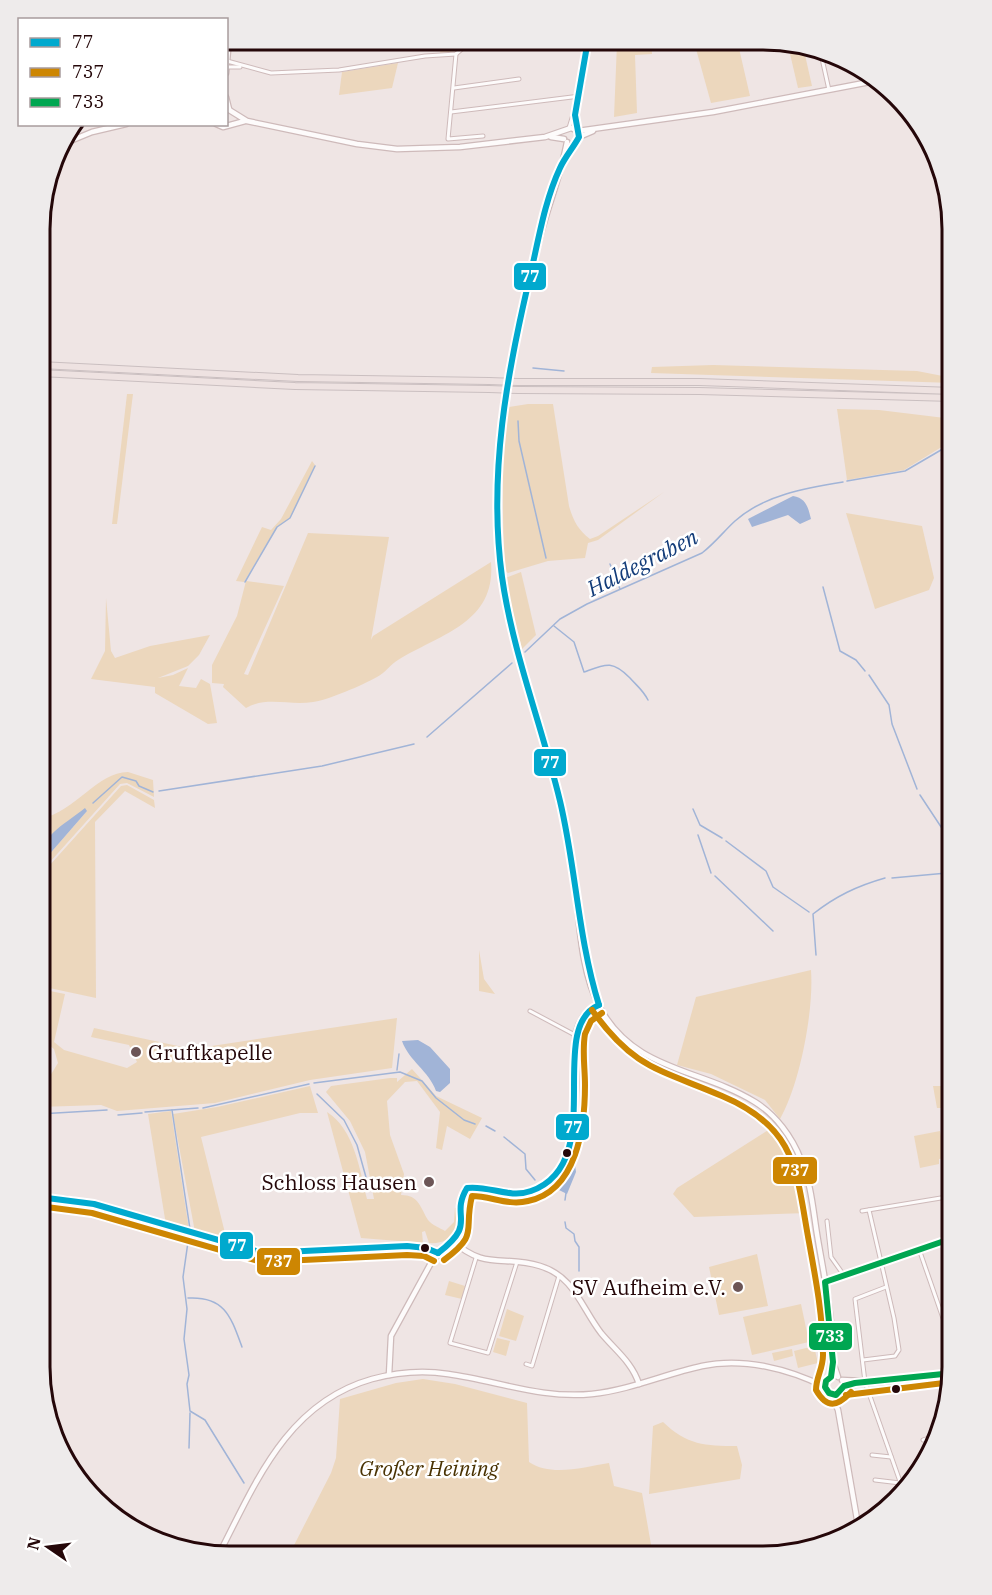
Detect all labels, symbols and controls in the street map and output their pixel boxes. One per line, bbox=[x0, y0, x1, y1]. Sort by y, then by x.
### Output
legend bbox=[18, 18, 228, 126]
text: 77 bbox=[72, 30, 94, 53]
text: 737 bbox=[72, 60, 104, 83]
text: 733 bbox=[72, 90, 104, 113]
line badge: 77 bbox=[513, 262, 547, 291]
text: 77 bbox=[520, 266, 540, 286]
water label: Haldegraben bbox=[581, 521, 703, 603]
line badge: 77 bbox=[533, 748, 567, 777]
text: 77 bbox=[540, 752, 560, 772]
place label: Gruftkapelle bbox=[148, 1038, 272, 1066]
marker: Gruftkapelle bbox=[129, 1045, 143, 1059]
line badge: 77 bbox=[555, 1113, 590, 1141]
text: 77 bbox=[563, 1117, 583, 1137]
unlabelled marker bbox=[561, 1147, 573, 1159]
line badge: 737 bbox=[772, 1156, 818, 1185]
text: 737 bbox=[781, 1160, 809, 1180]
place label: Schloss Hausen bbox=[262, 1168, 417, 1196]
marker: Schloss Hausen bbox=[422, 1175, 436, 1189]
line badge: 77 bbox=[219, 1231, 254, 1260]
text: 77 bbox=[227, 1235, 247, 1255]
unlabelled marker bbox=[419, 1242, 431, 1254]
line badge: 737 bbox=[256, 1247, 301, 1276]
text: 737 bbox=[264, 1251, 292, 1271]
place label: SV Aufheim e.V. bbox=[572, 1273, 726, 1301]
marker: SV Aufheim e.V. bbox=[731, 1280, 745, 1294]
line badge: 733 bbox=[808, 1322, 853, 1351]
text: 733 bbox=[816, 1326, 844, 1346]
unlabelled marker bbox=[890, 1383, 902, 1395]
park label: Großer Heining bbox=[359, 1454, 500, 1482]
north arrow bbox=[18, 1517, 78, 1577]
text: N bbox=[22, 1535, 45, 1552]

